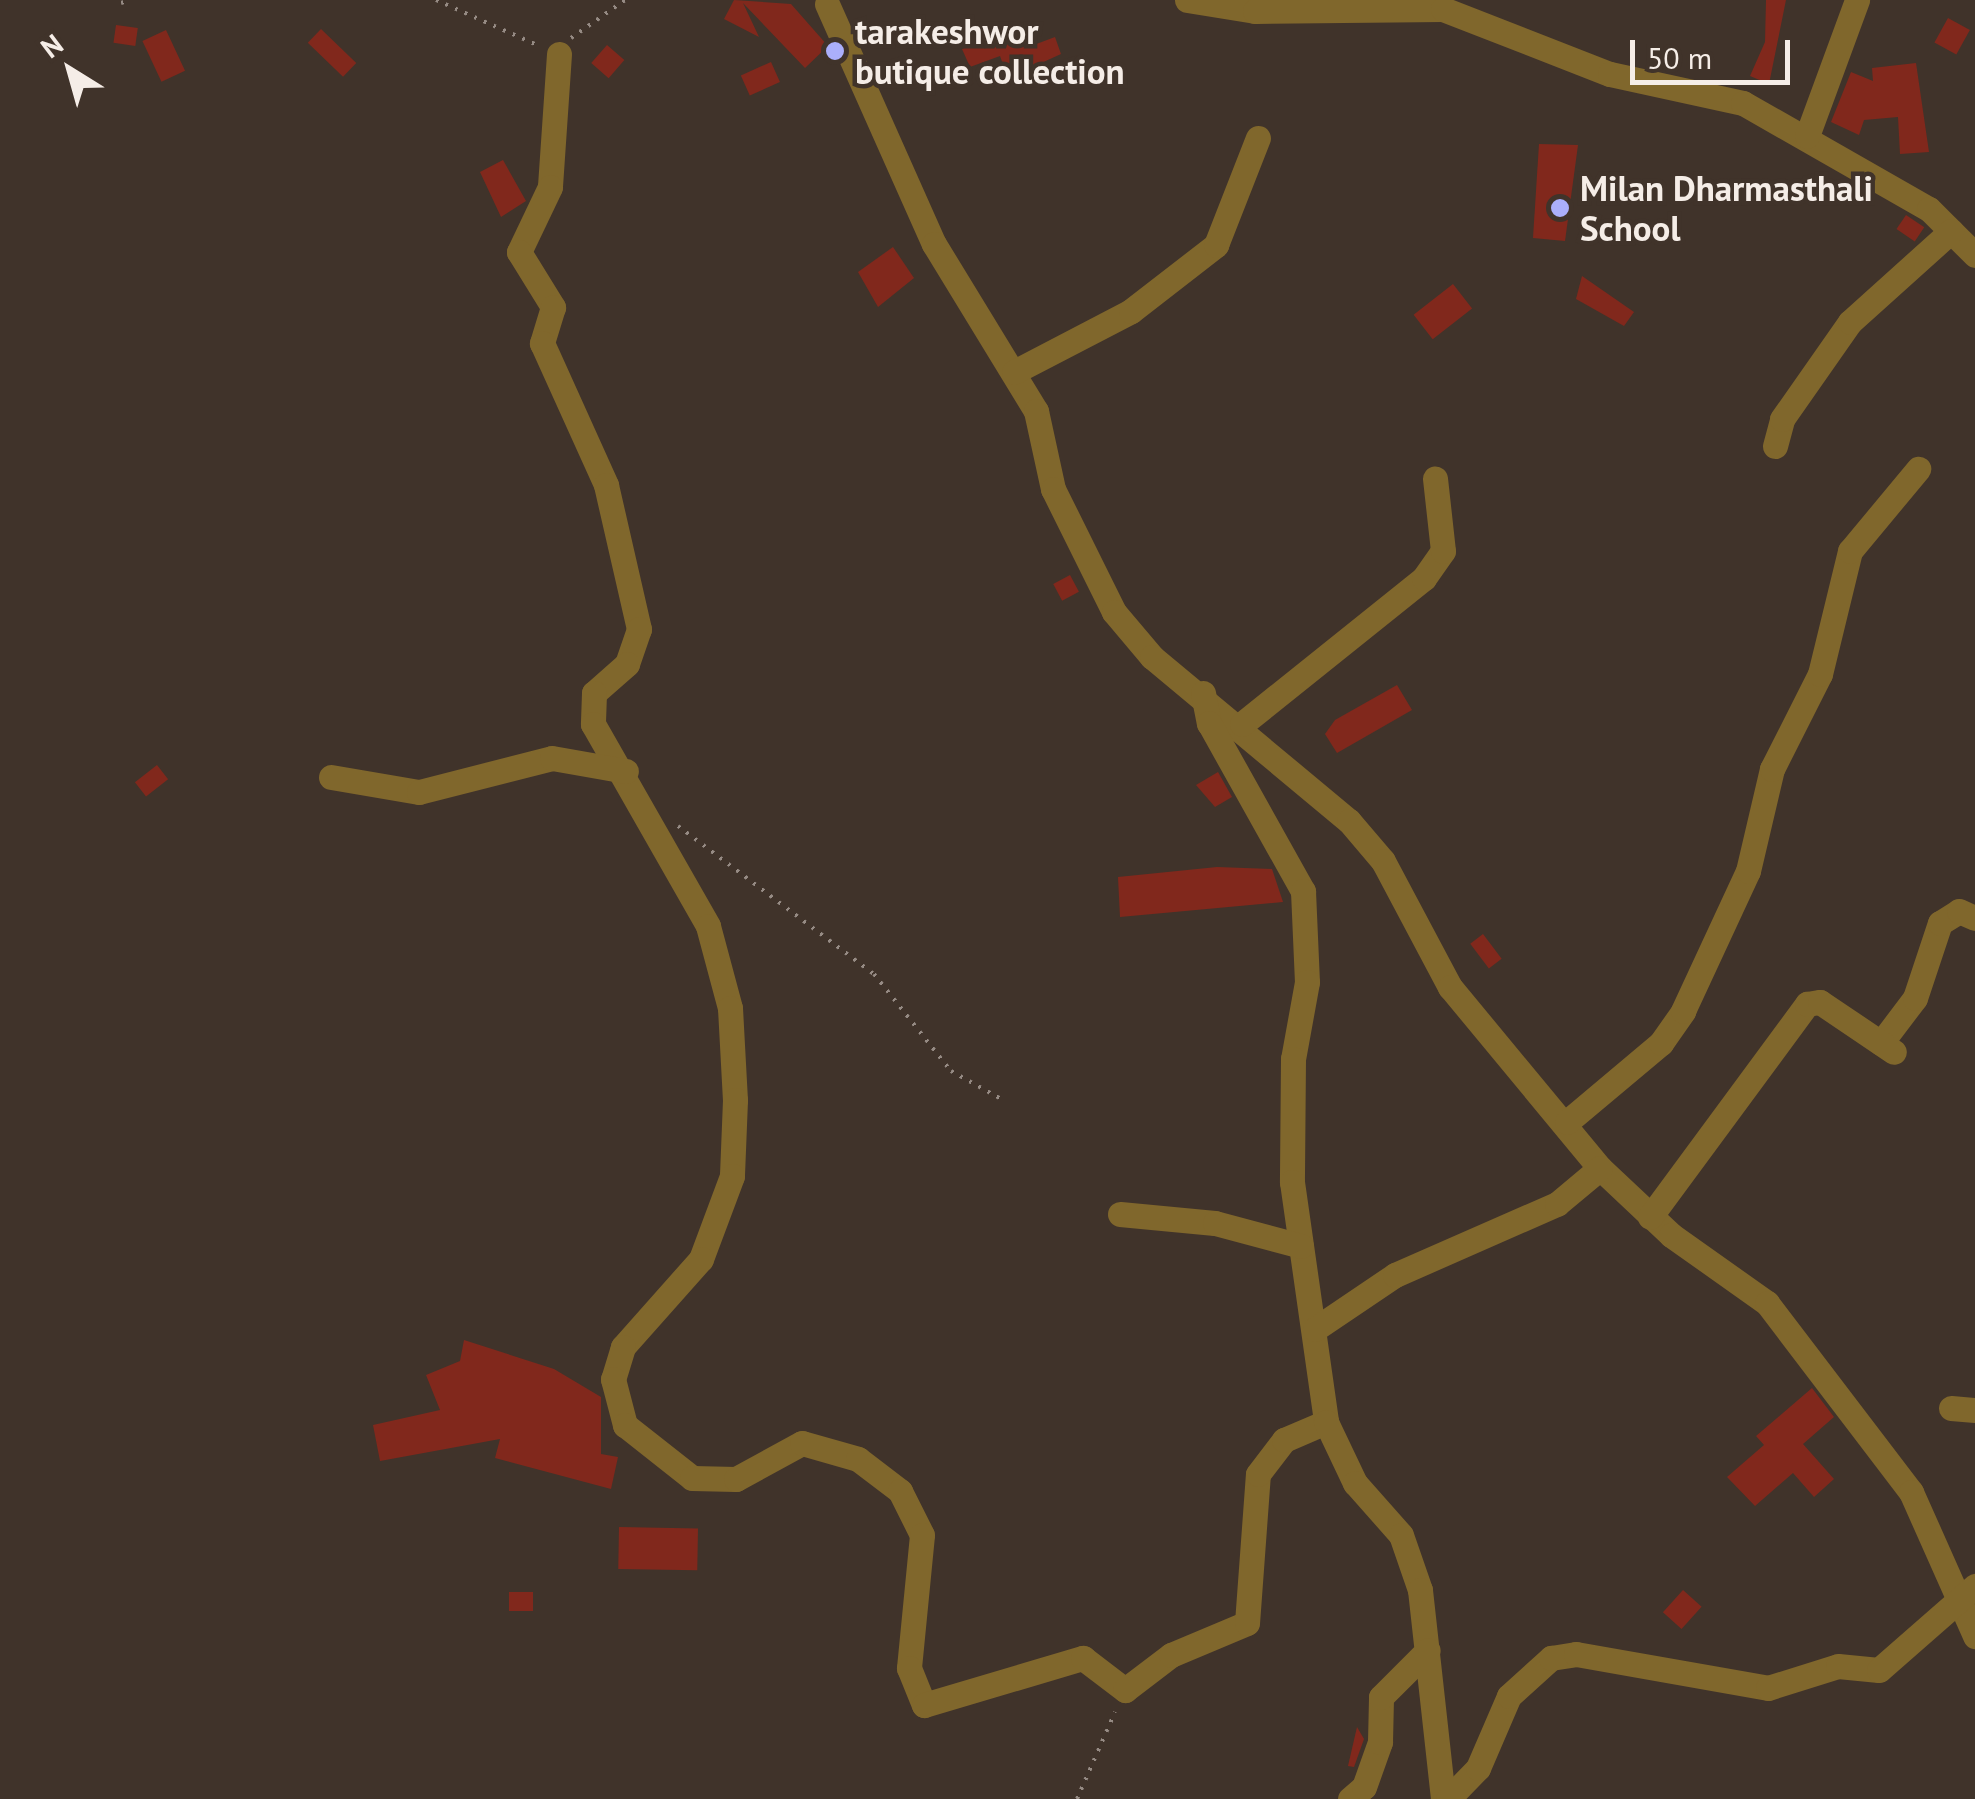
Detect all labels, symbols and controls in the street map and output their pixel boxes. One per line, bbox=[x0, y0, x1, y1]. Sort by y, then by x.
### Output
place label: tarakeshwor butique collection bbox=[855, 10, 1125, 92]
north arrow bbox=[20, 20, 120, 120]
scale bar bbox=[1635, 20, 1795, 82]
text: N bbox=[33, 25, 70, 66]
text: 50 m bbox=[1647, 38, 1712, 77]
marker: tarakeshwor butique collection bbox=[824, 40, 846, 62]
place label: Milan Dharmasthali School bbox=[1580, 167, 1873, 249]
marker: Milan Dharmasthali School bbox=[1549, 197, 1571, 219]

